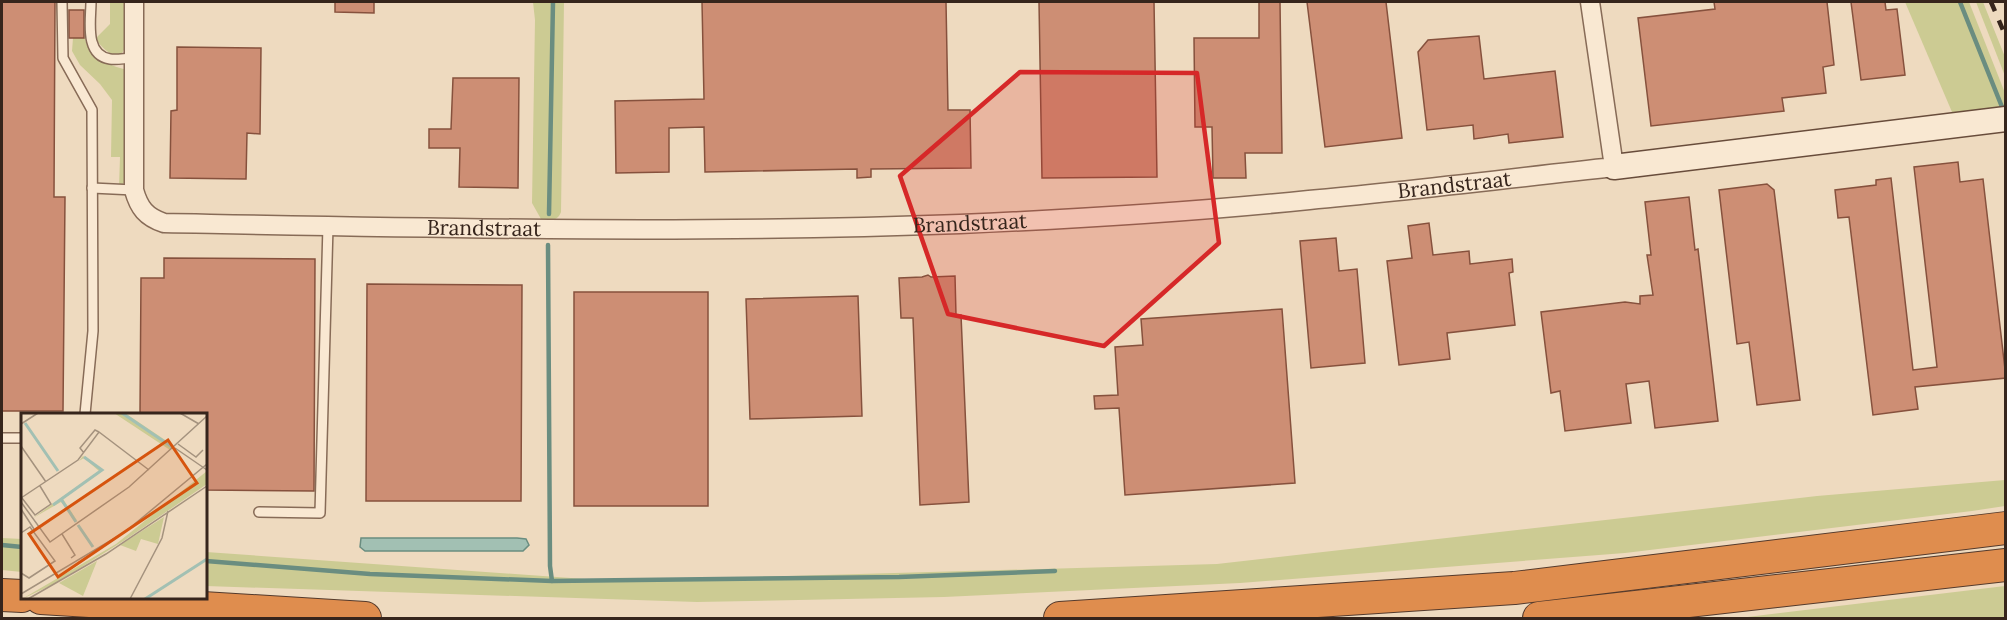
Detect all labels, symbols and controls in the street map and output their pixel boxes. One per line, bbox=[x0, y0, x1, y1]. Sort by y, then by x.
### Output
street label: Brandstraat bbox=[1396, 165, 1513, 204]
street label: Brandstraat bbox=[912, 207, 1029, 239]
street label: Brandstraat bbox=[427, 214, 542, 242]
inset map bbox=[21, 413, 207, 599]

